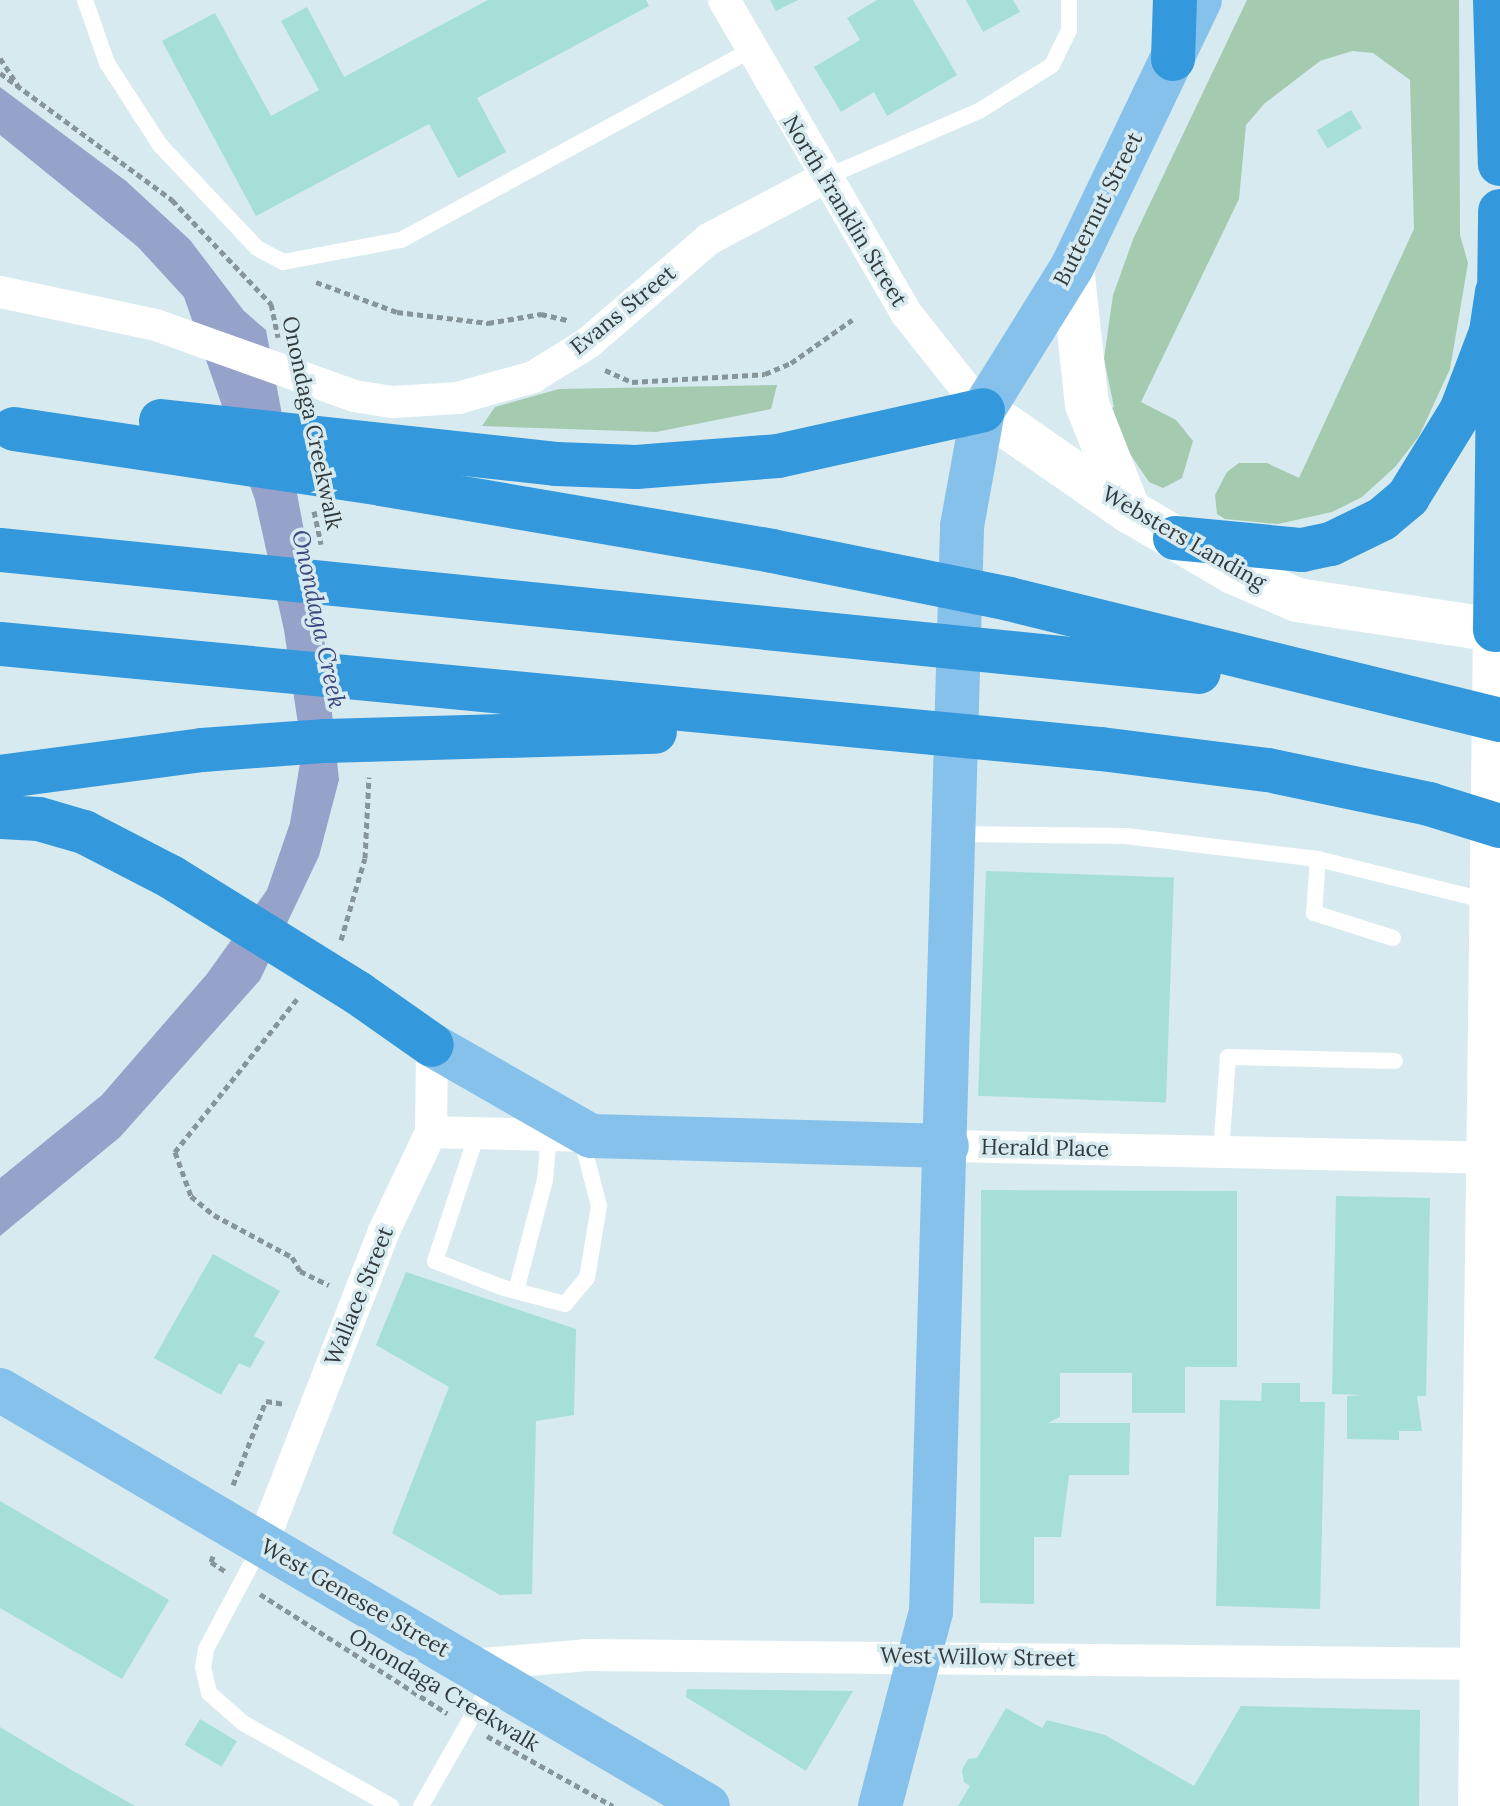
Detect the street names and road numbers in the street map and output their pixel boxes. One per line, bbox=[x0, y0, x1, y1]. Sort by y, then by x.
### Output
street label: North Franklin Street bbox=[778, 111, 912, 311]
street label: Butternut Street bbox=[1048, 128, 1148, 290]
street label: Evans Street bbox=[565, 260, 681, 360]
street label: Onondaga Creekwalk bbox=[276, 314, 348, 532]
street label: Websters Landing bbox=[1097, 480, 1271, 596]
street label: Herald Place bbox=[981, 1134, 1109, 1162]
street label: Wallace Street bbox=[319, 1223, 399, 1369]
street label: West Genesee Street bbox=[256, 1533, 454, 1663]
street label: Onondaga Creekwalk bbox=[344, 1623, 544, 1757]
street label: West Willow Street bbox=[880, 1642, 1076, 1672]

